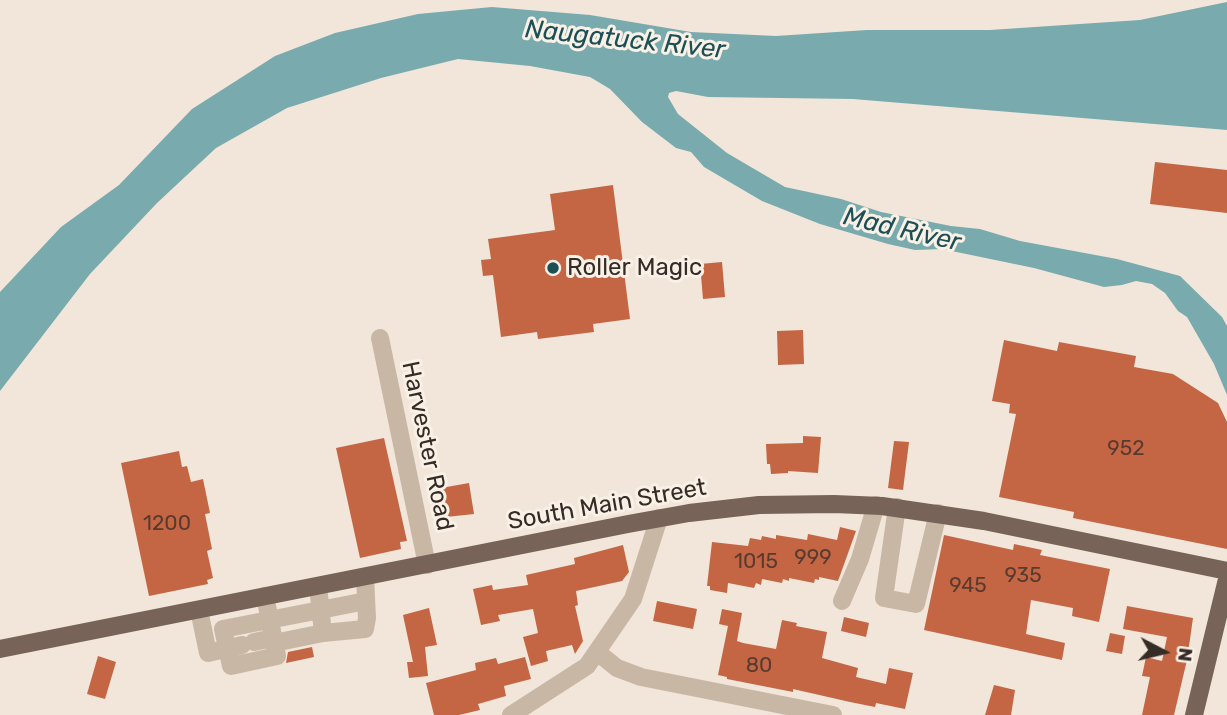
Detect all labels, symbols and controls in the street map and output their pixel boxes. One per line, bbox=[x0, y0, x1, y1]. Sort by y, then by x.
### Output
water label: Naugatuck River bbox=[523, 14, 727, 66]
water label: Mad River bbox=[840, 201, 964, 259]
place label: Roller Magic bbox=[567, 254, 702, 282]
marker: Roller Magic bbox=[545, 260, 561, 276]
street label: Harvester Road bbox=[395, 359, 459, 533]
house number: 952 bbox=[1107, 436, 1145, 462]
street label: South Main Street bbox=[506, 473, 708, 537]
house number: 1200 bbox=[143, 511, 191, 537]
house number: 999 bbox=[794, 545, 832, 571]
house number: 1015 bbox=[734, 549, 778, 575]
house number: 935 bbox=[1004, 563, 1042, 589]
house number: 945 bbox=[949, 573, 987, 599]
north arrow bbox=[1129, 617, 1199, 687]
text: N bbox=[1173, 646, 1198, 663]
house number: 80 bbox=[746, 653, 772, 679]

